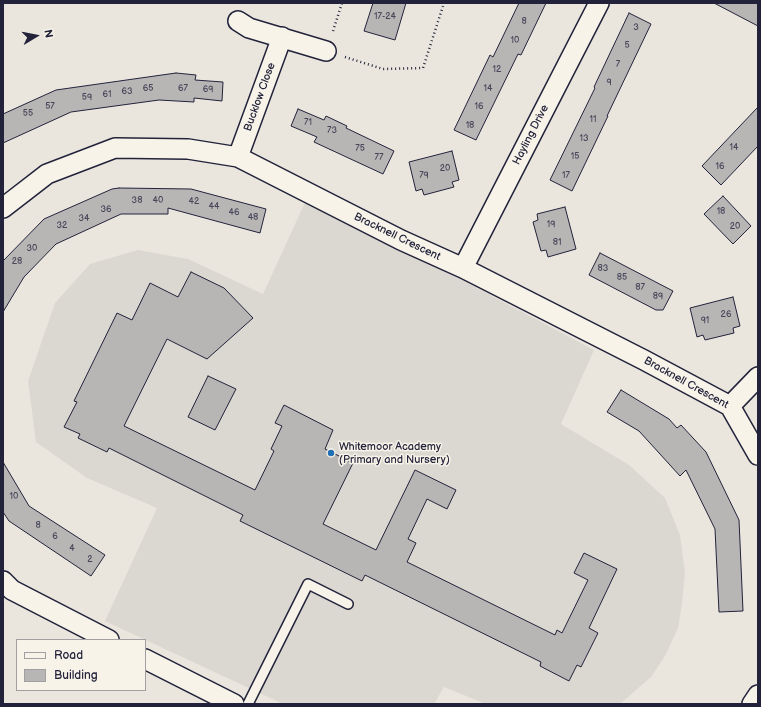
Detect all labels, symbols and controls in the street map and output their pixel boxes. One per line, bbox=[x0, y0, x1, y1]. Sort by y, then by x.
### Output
house number: 17-24 bbox=[374, 12, 396, 22]
north arrow bbox=[16, 16, 56, 56]
house number: 8 bbox=[521, 17, 527, 27]
house number: 3 bbox=[633, 23, 639, 33]
text: N bbox=[41, 29, 55, 39]
house number: 10 bbox=[511, 36, 519, 46]
house number: 5 bbox=[624, 41, 630, 51]
house number: 7 bbox=[616, 60, 620, 70]
street label: Bucklow Close bbox=[241, 61, 279, 133]
house number: 12 bbox=[493, 65, 501, 75]
house number: 9 bbox=[606, 78, 612, 88]
house number: 65 bbox=[143, 84, 153, 94]
house number: 67 bbox=[178, 84, 188, 94]
house number: 14 bbox=[484, 84, 492, 94]
house number: 69 bbox=[203, 85, 213, 95]
house number: 63 bbox=[121, 87, 133, 97]
house number: 61 bbox=[103, 90, 111, 100]
house number: 59 bbox=[82, 93, 92, 103]
house number: 57 bbox=[45, 102, 55, 112]
house number: 16 bbox=[475, 102, 483, 112]
street label: Hayling Drive bbox=[510, 103, 552, 167]
house number: 55 bbox=[23, 109, 33, 119]
house number: 11 bbox=[590, 115, 596, 125]
house number: 71 bbox=[304, 118, 312, 128]
house number: 18 bbox=[466, 121, 474, 131]
house number: 73 bbox=[327, 126, 337, 136]
house number: 13 bbox=[579, 134, 589, 144]
house number: 14 bbox=[730, 143, 738, 153]
house number: 75 bbox=[355, 144, 365, 154]
house number: 15 bbox=[571, 152, 579, 162]
house number: 77 bbox=[375, 153, 383, 163]
house number: 16 bbox=[716, 162, 724, 172]
house number: 20 bbox=[440, 164, 450, 174]
house number: 79 bbox=[419, 171, 429, 181]
house number: 17 bbox=[562, 171, 570, 181]
house number: 38 bbox=[132, 196, 142, 206]
house number: 40 bbox=[153, 196, 163, 206]
house number: 42 bbox=[189, 197, 199, 207]
house number: 44 bbox=[209, 202, 219, 212]
house number: 36 bbox=[100, 205, 112, 215]
house number: 18 bbox=[717, 207, 725, 217]
house number: 46 bbox=[229, 208, 239, 218]
street label: Bracknell Crescent bbox=[351, 210, 443, 264]
house number: 48 bbox=[248, 213, 258, 223]
house number: 34 bbox=[78, 214, 90, 224]
house number: 19 bbox=[547, 220, 555, 230]
house number: 32 bbox=[57, 221, 67, 231]
house number: 20 bbox=[730, 222, 740, 232]
house number: 81 bbox=[553, 238, 561, 248]
house number: 30 bbox=[27, 244, 37, 254]
house number: 28 bbox=[12, 257, 22, 267]
house number: 83 bbox=[598, 264, 608, 274]
house number: 85 bbox=[617, 273, 627, 283]
house number: 87 bbox=[635, 283, 645, 293]
house number: 89 bbox=[653, 292, 663, 302]
house number: 26 bbox=[721, 310, 731, 320]
house number: 91 bbox=[701, 316, 709, 326]
street label: Bracknell Crescent bbox=[641, 354, 731, 412]
place label: Whitemoor Academy (Primary and Nursery) bbox=[339, 440, 450, 466]
marker: Whitemoor Academy (Primary and Nursery) bbox=[326, 448, 336, 458]
house number: 10 bbox=[10, 492, 18, 502]
house number: 8 bbox=[35, 521, 41, 531]
house number: 6 bbox=[52, 532, 58, 542]
house number: 4 bbox=[69, 544, 75, 554]
house number: 2 bbox=[87, 555, 93, 565]
legend bbox=[16, 639, 146, 691]
text: Road bbox=[54, 648, 83, 663]
text: Building bbox=[54, 668, 98, 683]

